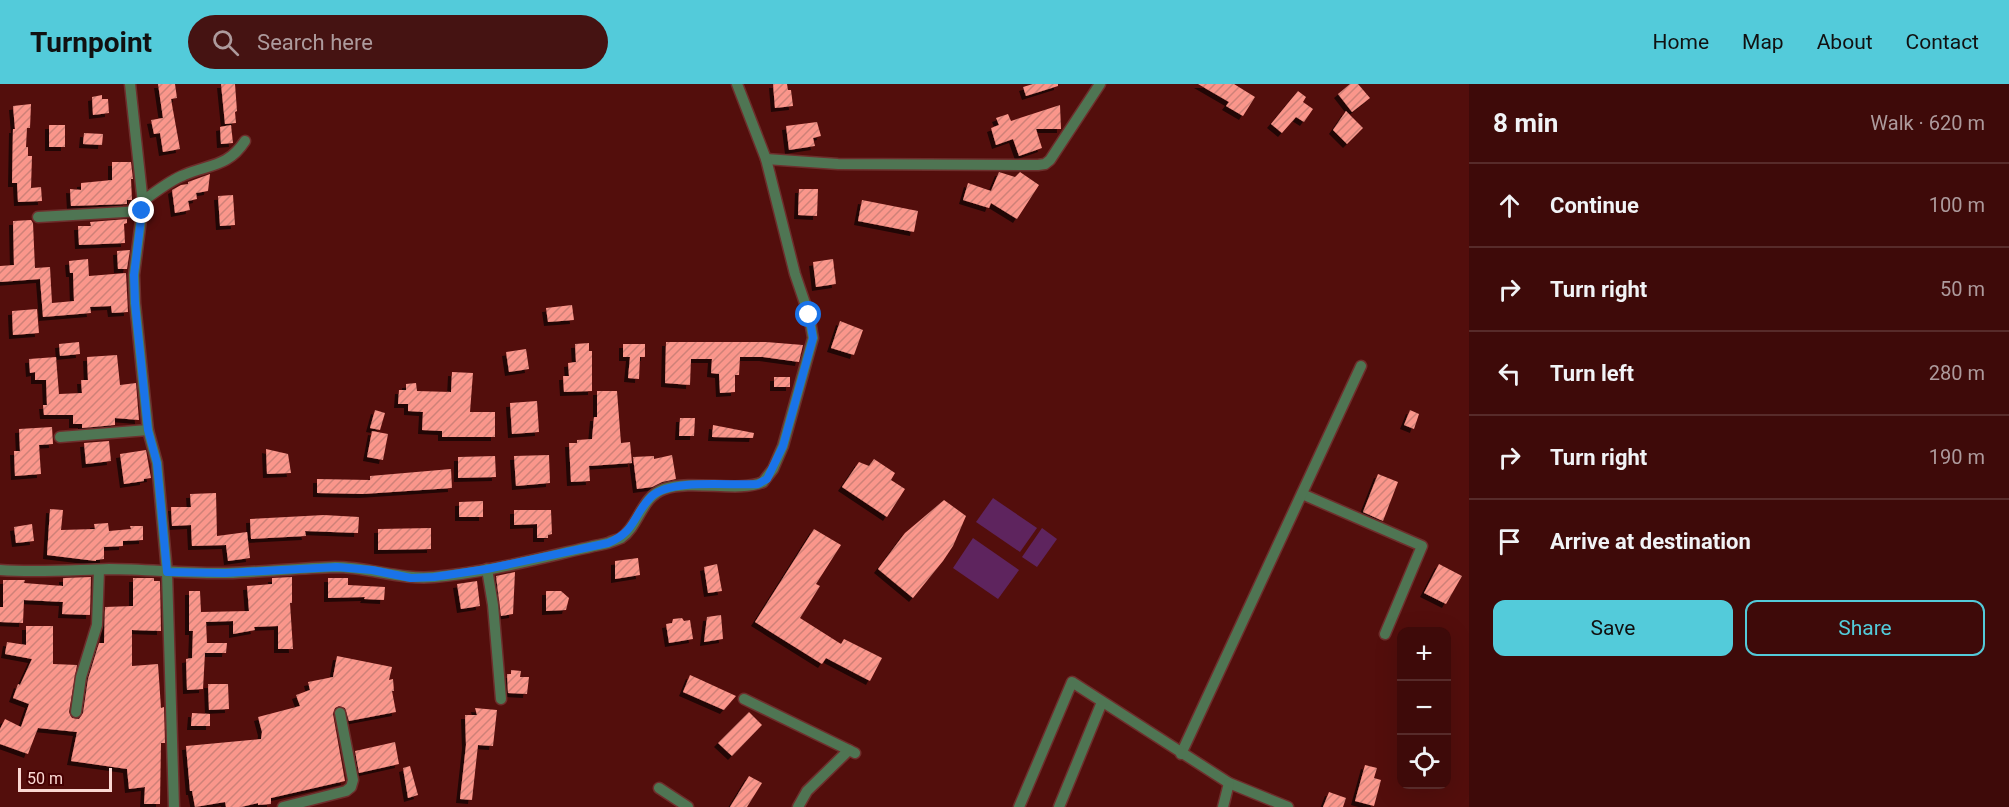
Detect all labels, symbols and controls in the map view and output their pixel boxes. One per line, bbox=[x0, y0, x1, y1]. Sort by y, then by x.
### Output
search box bbox=[188, 15, 608, 69]
text: Turnpoint bbox=[30, 26, 152, 59]
icon: search bbox=[209, 26, 242, 59]
text: Search here bbox=[257, 30, 373, 55]
text: Home bbox=[1653, 30, 1709, 54]
text: Map bbox=[1742, 30, 1784, 54]
text: About bbox=[1817, 30, 1873, 54]
text: Contact bbox=[1906, 30, 1979, 54]
text: 8 min bbox=[1493, 108, 1558, 138]
text: Walk · 620 m bbox=[1870, 111, 1985, 135]
icon: ahead bbox=[1493, 189, 1526, 222]
text: Continue bbox=[1550, 193, 1639, 218]
text: 100 m bbox=[1929, 193, 1985, 217]
route end bbox=[128, 197, 154, 223]
icon: right bbox=[1493, 273, 1526, 306]
text: Turn right bbox=[1550, 277, 1647, 302]
text: 50 m bbox=[1940, 277, 1985, 301]
route start bbox=[795, 301, 821, 327]
icon: left bbox=[1493, 357, 1526, 390]
text: Turn left bbox=[1550, 361, 1634, 386]
text: 280 m bbox=[1929, 361, 1985, 385]
icon: right bbox=[1493, 441, 1526, 474]
text: Turn right bbox=[1550, 445, 1647, 470]
text: 190 m bbox=[1929, 445, 1985, 469]
icon: arrive bbox=[1493, 525, 1526, 558]
text: Arrive at destination bbox=[1550, 529, 1751, 554]
button: Save bbox=[1493, 600, 1733, 656]
button: Share bbox=[1745, 600, 1985, 656]
map controls bbox=[1397, 627, 1451, 789]
button: + bbox=[1397, 627, 1451, 681]
button: − bbox=[1397, 681, 1451, 735]
button: locate bbox=[1397, 735, 1451, 789]
scale bar bbox=[18, 765, 112, 792]
text: 50 m bbox=[27, 769, 63, 788]

